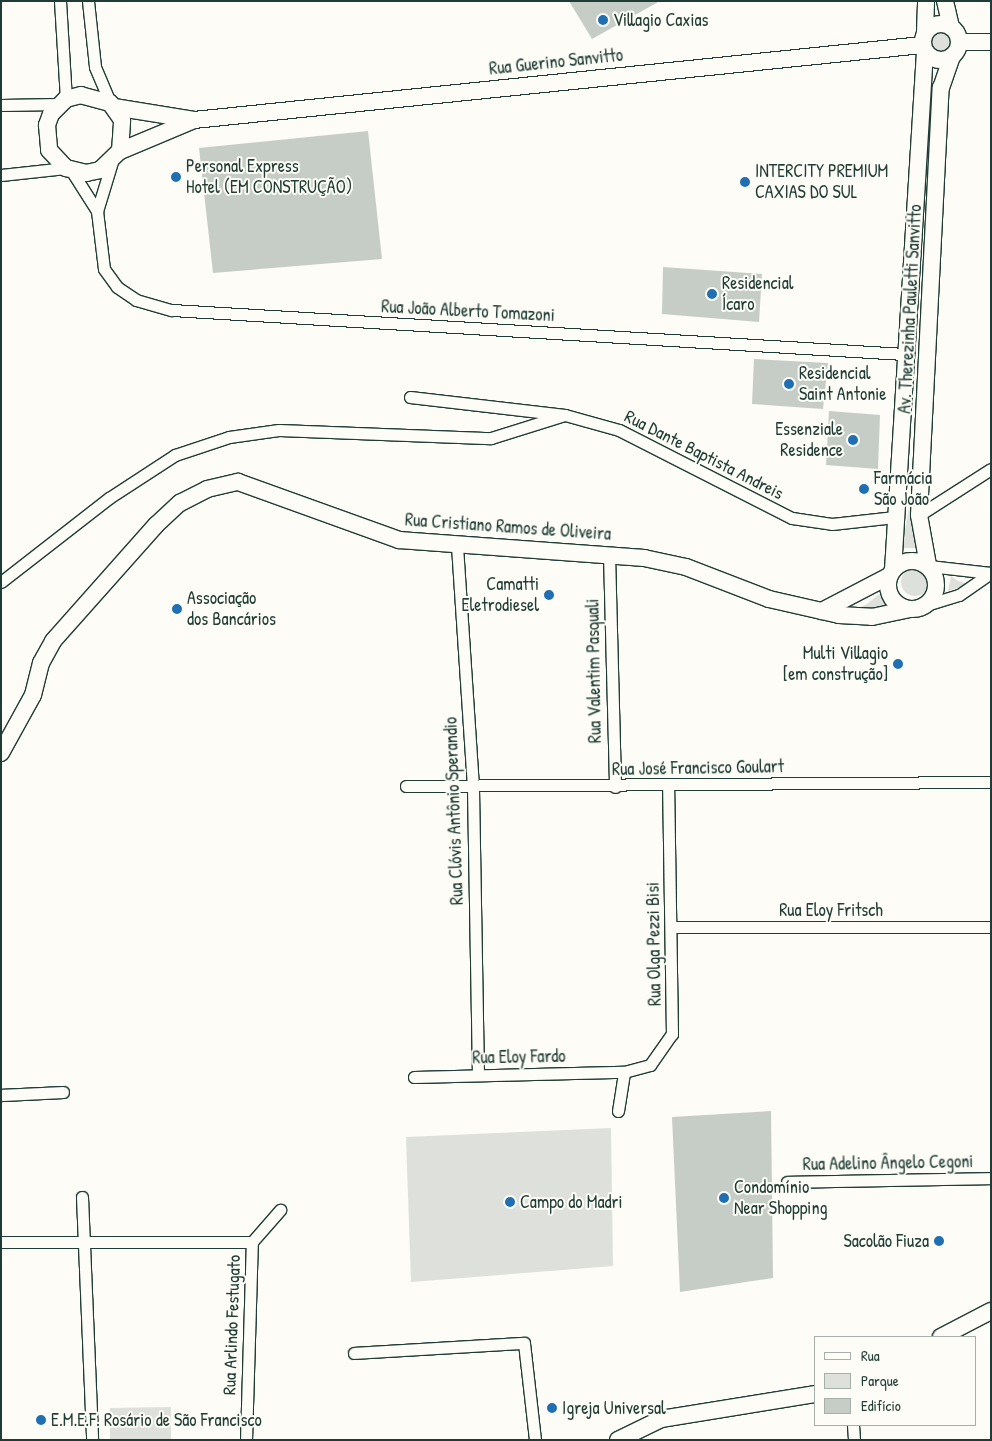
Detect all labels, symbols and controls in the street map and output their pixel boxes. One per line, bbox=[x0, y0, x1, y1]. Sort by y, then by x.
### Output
place label: Villagio Caxias bbox=[613, 9, 708, 31]
marker: Villagio Caxias bbox=[597, 14, 609, 26]
street label: Rua Guerino Sanvitto bbox=[488, 44, 624, 80]
place label: Personal Express Hotel (EM CONSTRUÇÃO) bbox=[186, 156, 352, 198]
place label: INTERCITY PREMIUM CAXIAS DO SUL bbox=[755, 161, 888, 203]
marker: Personal Express Hotel (EM CONSTRUÇÃO) bbox=[170, 171, 182, 183]
marker: INTERCITY PREMIUM CAXIAS DO SUL bbox=[739, 176, 751, 188]
street label: Av. Therezinha Pauletti Sanvitto bbox=[894, 204, 926, 414]
place label: Residencial Ícaro bbox=[722, 273, 793, 316]
marker: Residencial Ícaro bbox=[706, 288, 718, 300]
street label: Rua João Alberto Tomazoni bbox=[381, 296, 555, 326]
place label: Residencial Saint Antonie bbox=[799, 363, 887, 406]
marker: Residencial Saint Antonie bbox=[783, 378, 795, 390]
street label: Rua Dante Baptista Andreis bbox=[621, 406, 787, 504]
place label: Essenziale Residence bbox=[775, 419, 843, 462]
marker: Essenziale Residence bbox=[847, 434, 859, 446]
place label: Farmácia São João bbox=[874, 468, 932, 510]
marker: Farmácia São João bbox=[858, 483, 870, 495]
street label: Rua Cristiano Ramos de Oliveira bbox=[404, 509, 612, 545]
place label: Camatti Eletrodiesel bbox=[462, 574, 539, 616]
place label: Associação dos Bancários bbox=[187, 588, 276, 630]
marker: Camatti Eletrodiesel bbox=[543, 589, 555, 601]
street label: Rua Valentim Pasquali bbox=[582, 599, 606, 743]
marker: Associação dos Bancários bbox=[171, 603, 183, 615]
place label: Multi Villagio [em construção] bbox=[783, 643, 888, 686]
marker: Multi Villagio [em construção] bbox=[892, 658, 904, 670]
street label: Rua Clóvis Antônio Sperandio bbox=[440, 717, 468, 905]
street label: Rua José Francisco Goulart bbox=[612, 756, 784, 780]
street label: Rua Olga Pezzi Bisi bbox=[642, 882, 666, 1006]
street label: Rua Eloy Fritsch bbox=[779, 899, 883, 921]
street label: Rua Eloy Fardo bbox=[472, 1045, 566, 1069]
street label: Rua Adelino Ângelo Cegoni bbox=[803, 1151, 973, 1175]
place label: Condomínio Near Shopping bbox=[734, 1177, 828, 1220]
place label: Campo do Madri bbox=[520, 1191, 622, 1213]
marker: Condomínio Near Shopping bbox=[718, 1192, 730, 1204]
marker: Campo do Madri bbox=[504, 1196, 516, 1208]
place label: Sacolão Fiuza bbox=[843, 1230, 929, 1252]
marker: Sacolão Fiuza bbox=[933, 1235, 945, 1247]
street label: Rua Arlindo Festugato bbox=[219, 1254, 245, 1396]
legend bbox=[814, 1336, 977, 1426]
text: Rua bbox=[861, 1345, 880, 1366]
text: Parque bbox=[861, 1370, 899, 1391]
text: Edifício bbox=[861, 1395, 901, 1416]
place label: Igreja Universal bbox=[562, 1397, 666, 1419]
marker: Igreja Universal bbox=[546, 1402, 558, 1414]
place label: E.M.E.F. Rosário de São Francisco bbox=[51, 1409, 262, 1431]
marker: E.M.E.F. Rosário de São Francisco bbox=[35, 1414, 47, 1426]

